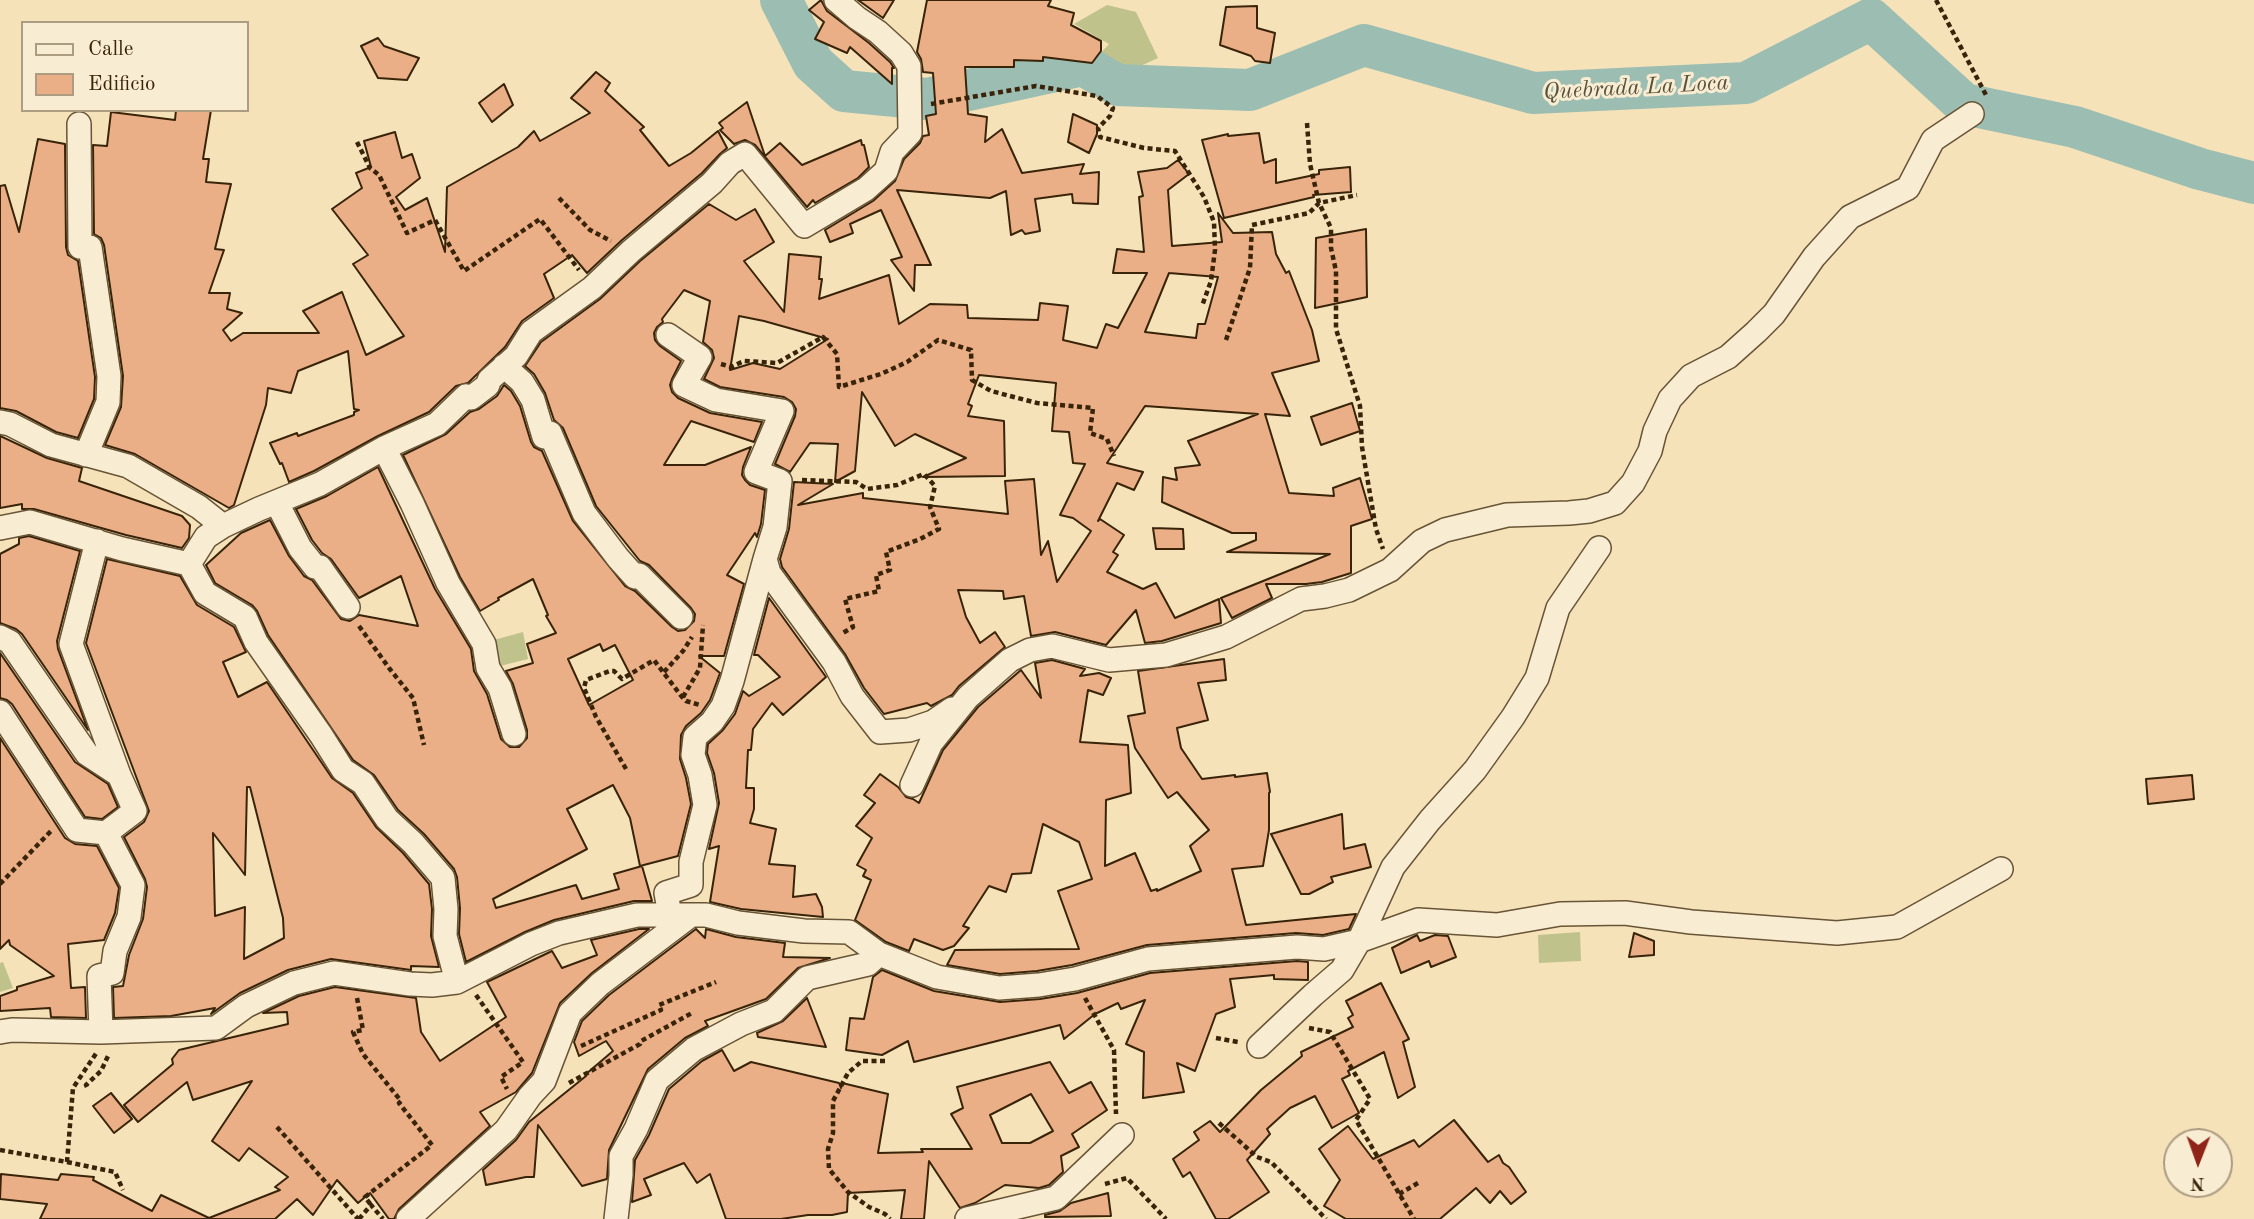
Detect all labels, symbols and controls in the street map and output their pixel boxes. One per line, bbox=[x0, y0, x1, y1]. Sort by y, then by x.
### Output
legend bbox=[21, 21, 248, 112]
text: Calle bbox=[88, 39, 133, 60]
water label: Quebrada La Loca bbox=[1542, 69, 1730, 107]
text: Edificio bbox=[88, 74, 156, 95]
north arrow bbox=[2163, 1128, 2233, 1198]
text: N bbox=[2190, 1173, 2205, 1192]

